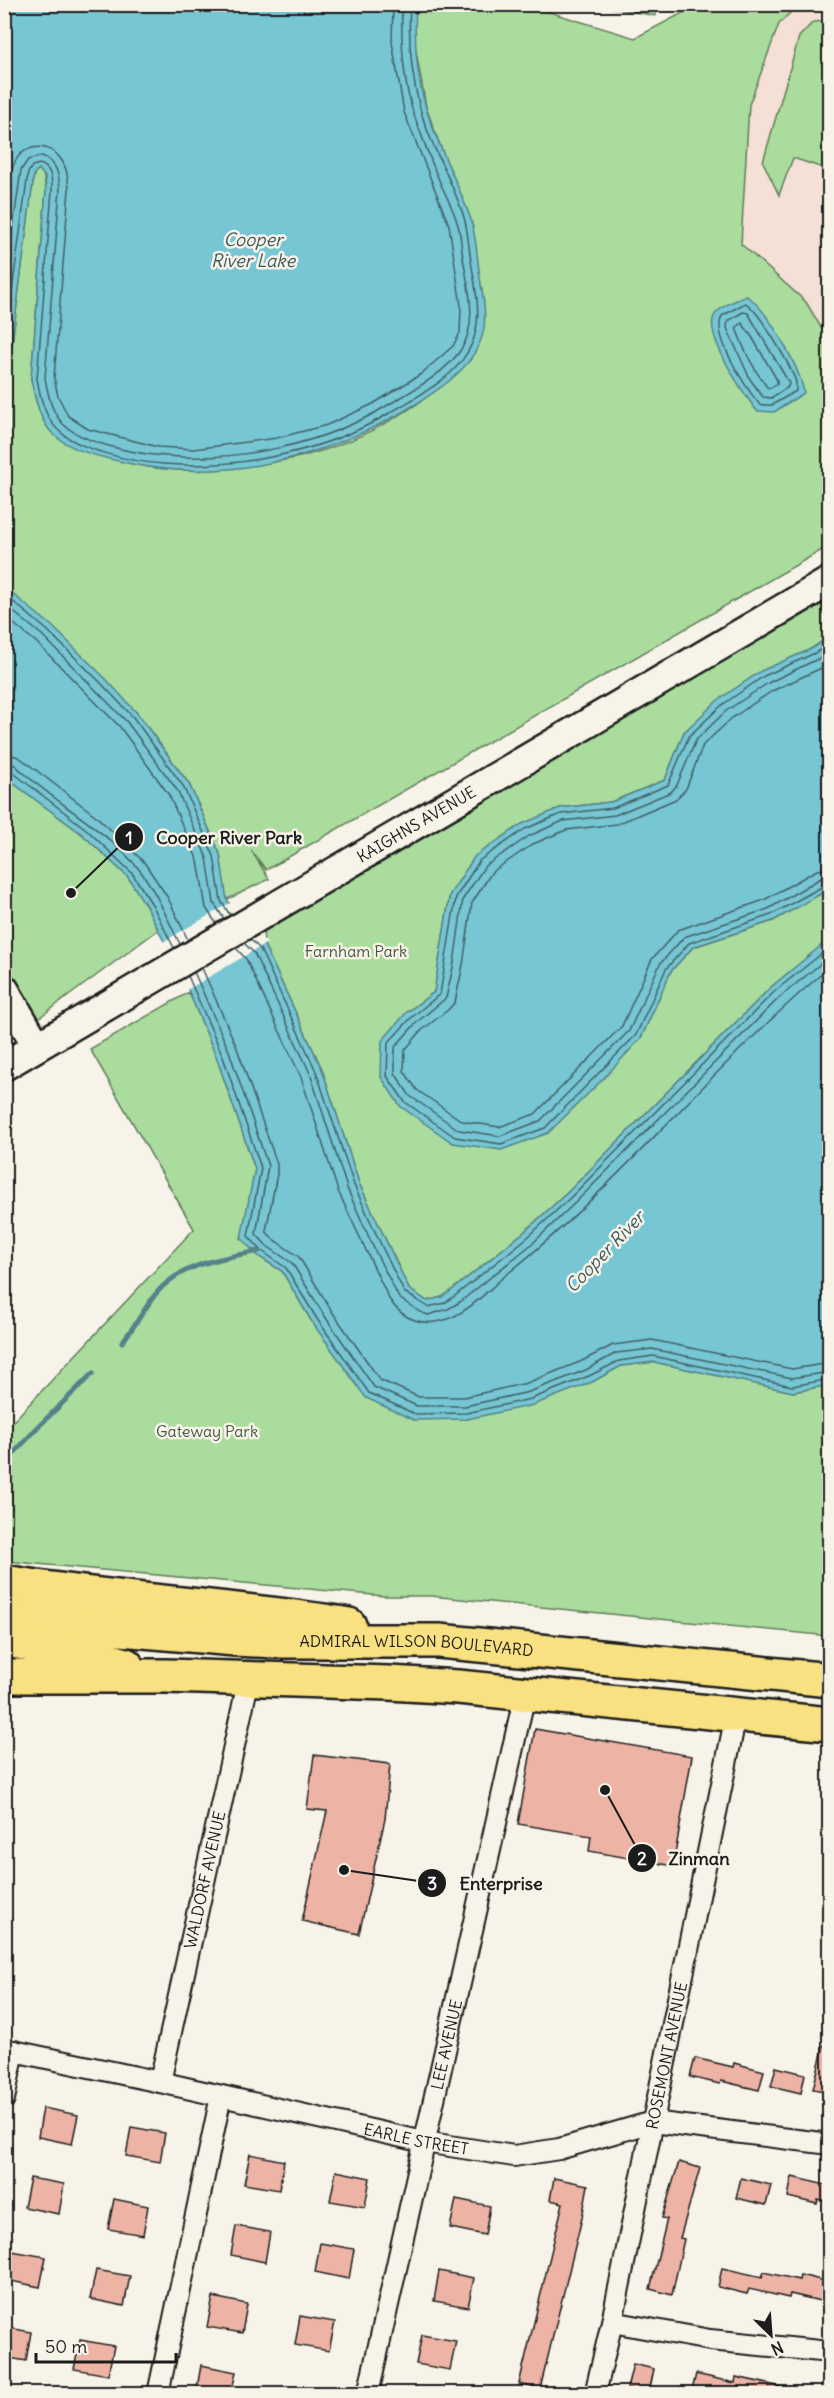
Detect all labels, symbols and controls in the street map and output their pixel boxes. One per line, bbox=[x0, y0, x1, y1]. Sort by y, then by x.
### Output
water label: Cooper River Lake bbox=[211, 228, 296, 272]
street label: KAIGHNS AVENUE bbox=[353, 781, 479, 867]
callout: Cooper River Park bbox=[114, 819, 314, 855]
text: 1 bbox=[125, 826, 133, 849]
text: Cooper River Park bbox=[156, 826, 302, 849]
park label: Farnham Park bbox=[305, 941, 407, 961]
water label: Cooper River bbox=[560, 1204, 651, 1297]
park label: Gateway Park bbox=[156, 1421, 258, 1441]
street label: ADMIRAL WILSON BOULEVARD bbox=[299, 1631, 534, 1660]
street label: WALDORF AVENUE bbox=[180, 1809, 229, 1951]
callout: Zinman bbox=[627, 1840, 742, 1876]
text: 2 bbox=[637, 1847, 647, 1870]
text: Zinman bbox=[668, 1847, 730, 1870]
callout: Enterprise bbox=[417, 1865, 554, 1901]
text: 3 bbox=[427, 1872, 437, 1895]
text: Enterprise bbox=[459, 1872, 543, 1895]
street label: ROSEMONT AVENUE bbox=[642, 1980, 691, 2131]
street label: LEE AVENUE bbox=[427, 1998, 466, 2092]
street label: EARLE STREET bbox=[362, 2119, 470, 2159]
north arrow bbox=[741, 2305, 801, 2365]
scale bar bbox=[36, 2326, 176, 2364]
text: 50 m bbox=[45, 2335, 87, 2358]
text: N bbox=[768, 2337, 787, 2360]

